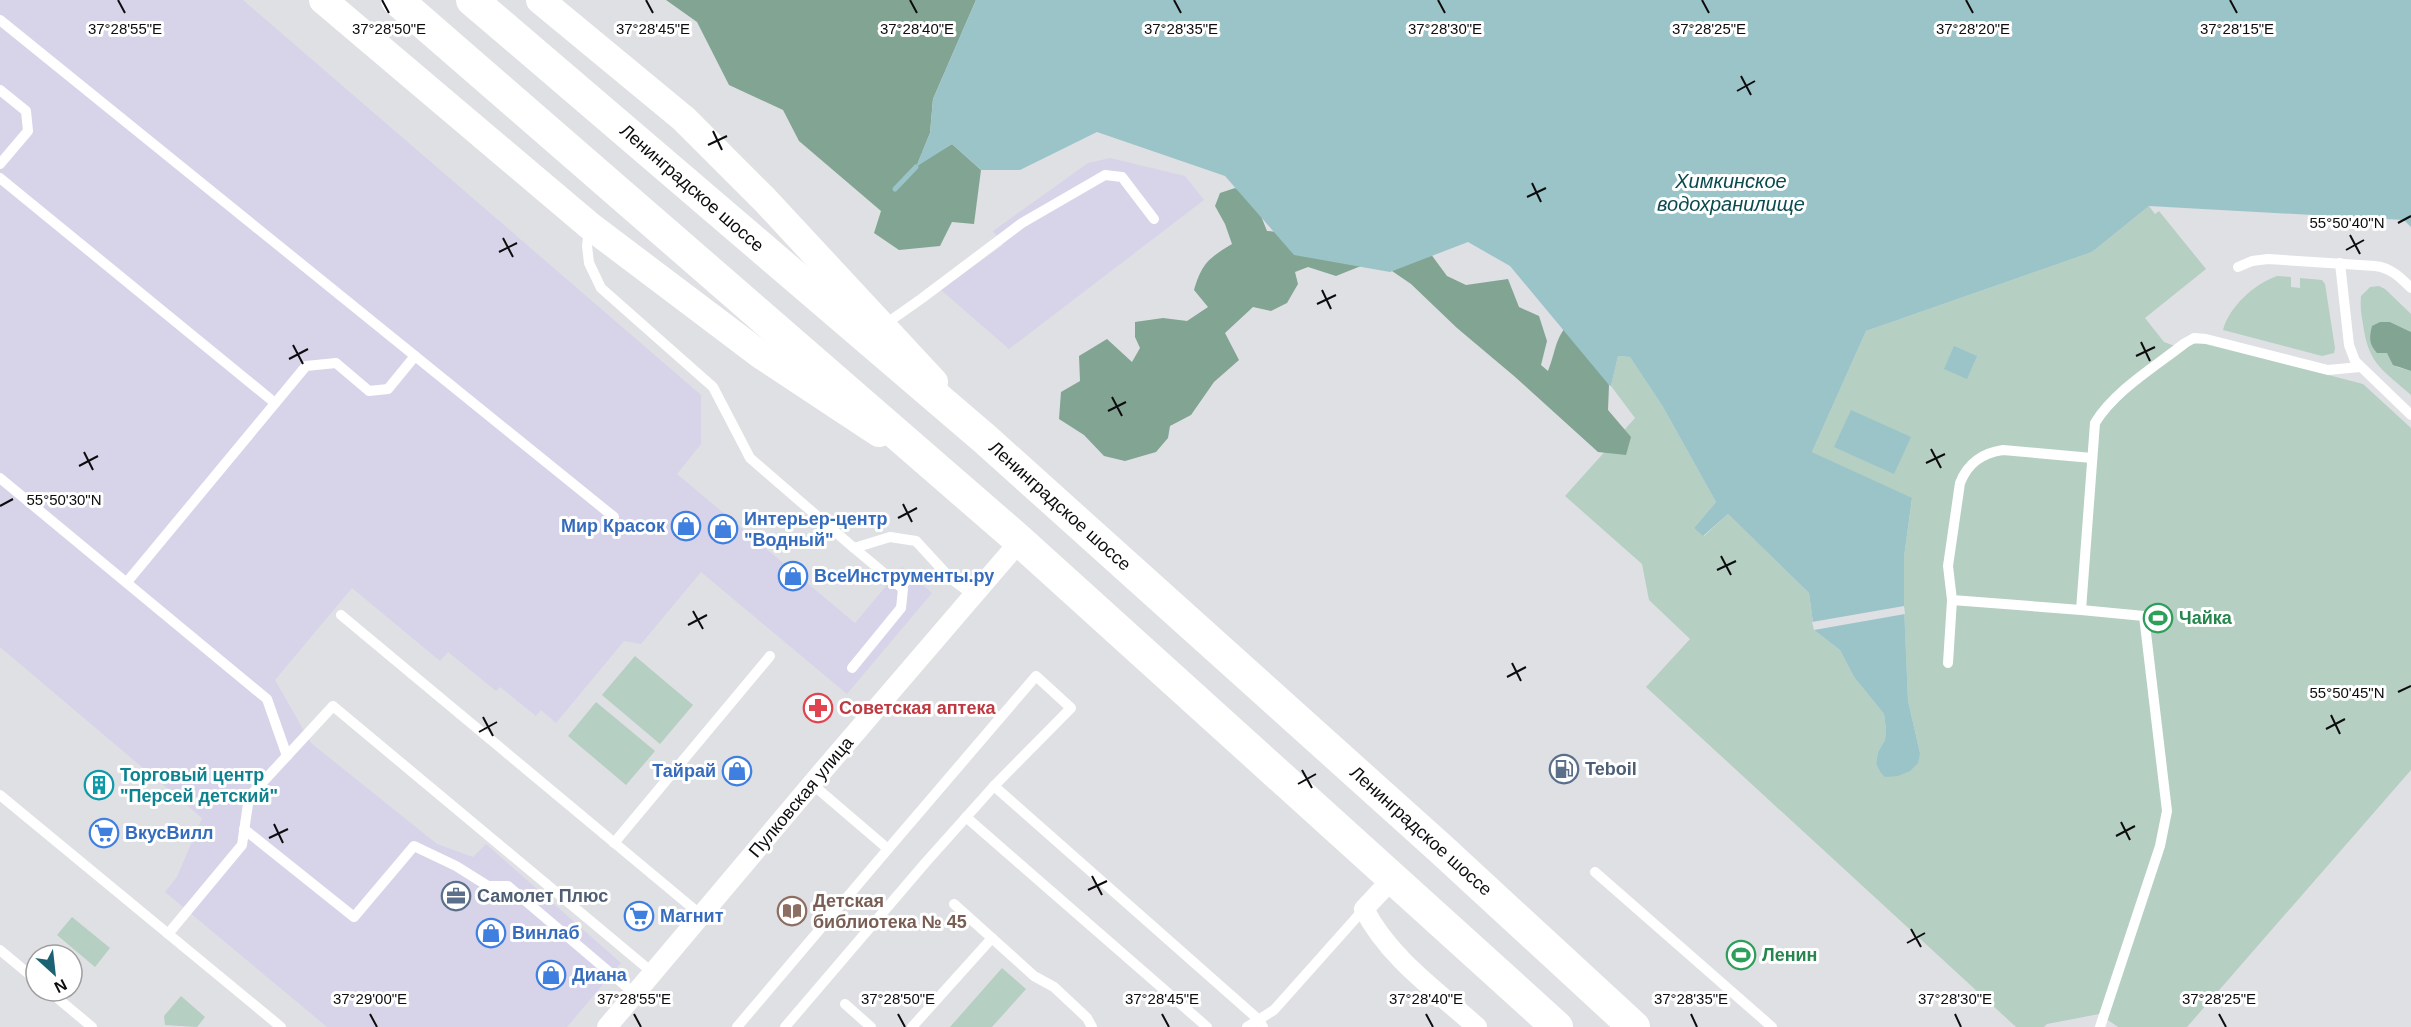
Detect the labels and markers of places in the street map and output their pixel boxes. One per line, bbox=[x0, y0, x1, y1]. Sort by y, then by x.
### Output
place label: Интерьер-центр "Водный" bbox=[744, 509, 887, 550]
shop icon: Мир Красок bbox=[670, 510, 702, 542]
shop icon: Интерьер-центр "Водный" bbox=[707, 513, 739, 545]
place label: Мир Красок bbox=[561, 516, 666, 536]
shop icon: ВсеИнструменты.ру bbox=[777, 560, 809, 592]
place label: ВсеИнструменты.ру bbox=[814, 566, 994, 586]
sports icon: Чайка bbox=[2142, 602, 2174, 634]
place label: Чайка bbox=[2179, 608, 2233, 628]
pharmacy icon: Советская аптека bbox=[802, 692, 834, 724]
place label: Советская аптека bbox=[839, 698, 996, 718]
fuel station icon: Teboil bbox=[1548, 753, 1580, 785]
shop icon: Тайрай bbox=[721, 755, 753, 787]
place label: Teboil bbox=[1585, 759, 1637, 779]
place label: Тайрай bbox=[652, 761, 716, 781]
place label: Торговый центр "Персей детский" bbox=[120, 765, 278, 806]
building icon: Торговый центр "Персей детский" bbox=[83, 769, 115, 801]
supermarket icon: ВкусВилл bbox=[88, 817, 120, 849]
place label: ВкусВилл bbox=[125, 823, 214, 843]
office icon: Самолет Плюс bbox=[440, 880, 472, 912]
place label: Самолет Плюс bbox=[477, 886, 608, 906]
place label: Детская библиотека № 45 bbox=[813, 891, 967, 932]
library icon: Детская библиотека № 45 bbox=[776, 895, 808, 927]
supermarket icon: Магнит bbox=[623, 900, 655, 932]
place label: Магнит bbox=[660, 906, 724, 926]
shop icon: Винлаб bbox=[475, 917, 507, 949]
place label: Винлаб bbox=[512, 923, 580, 943]
sports icon: Ленин bbox=[1725, 939, 1757, 971]
place label: Ленин bbox=[1762, 945, 1817, 965]
shop icon: Диана bbox=[535, 959, 567, 991]
place label: Диана bbox=[572, 965, 628, 985]

